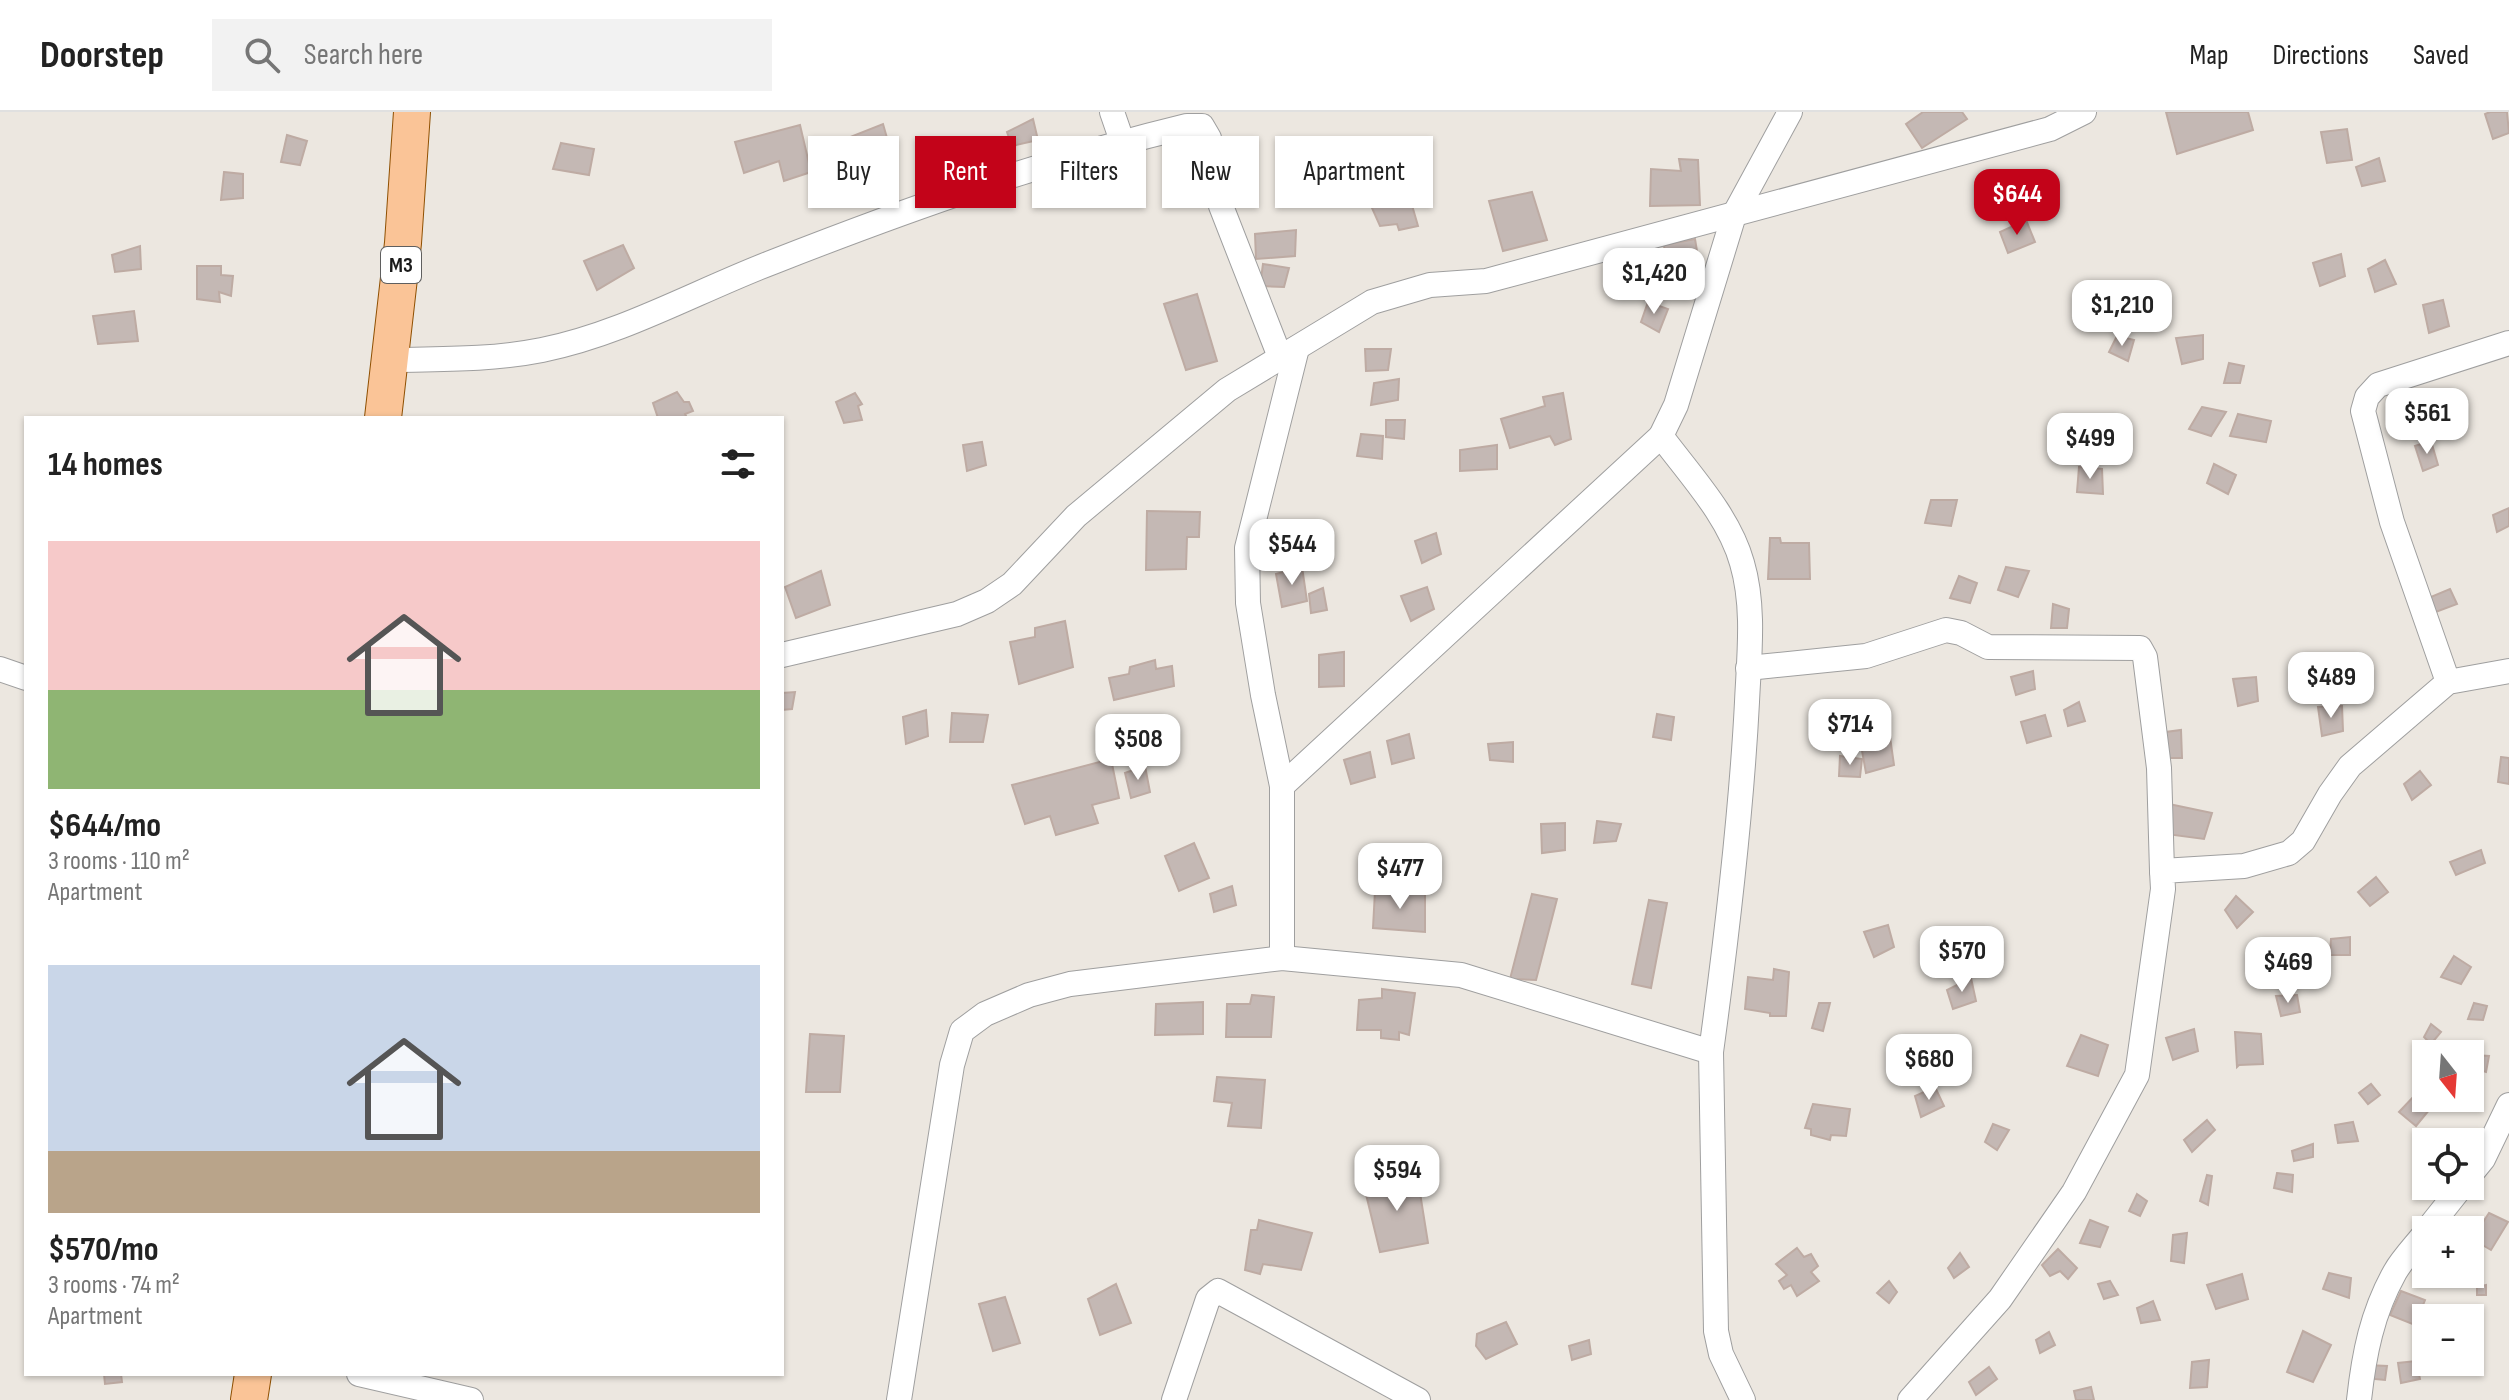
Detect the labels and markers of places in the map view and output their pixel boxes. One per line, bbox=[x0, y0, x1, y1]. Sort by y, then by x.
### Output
pin: $644 bbox=[1970, 169, 2064, 237]
pin: $1,420 bbox=[1589, 248, 1719, 316]
pin: $1,210 bbox=[2057, 280, 2187, 348]
pin: $561 bbox=[2380, 388, 2474, 456]
pin: $499 bbox=[2043, 413, 2137, 481]
pin: $544 bbox=[1245, 519, 1339, 587]
pin: $489 bbox=[2284, 652, 2378, 720]
pin: $714 bbox=[1803, 699, 1897, 767]
pin: $508 bbox=[1091, 714, 1185, 782]
pin: $477 bbox=[1353, 843, 1447, 911]
pin: $570 bbox=[1915, 926, 2009, 994]
pin: $469 bbox=[2241, 937, 2335, 1005]
pin: $680 bbox=[1882, 1034, 1976, 1102]
pin: $594 bbox=[1350, 1145, 1444, 1213]

